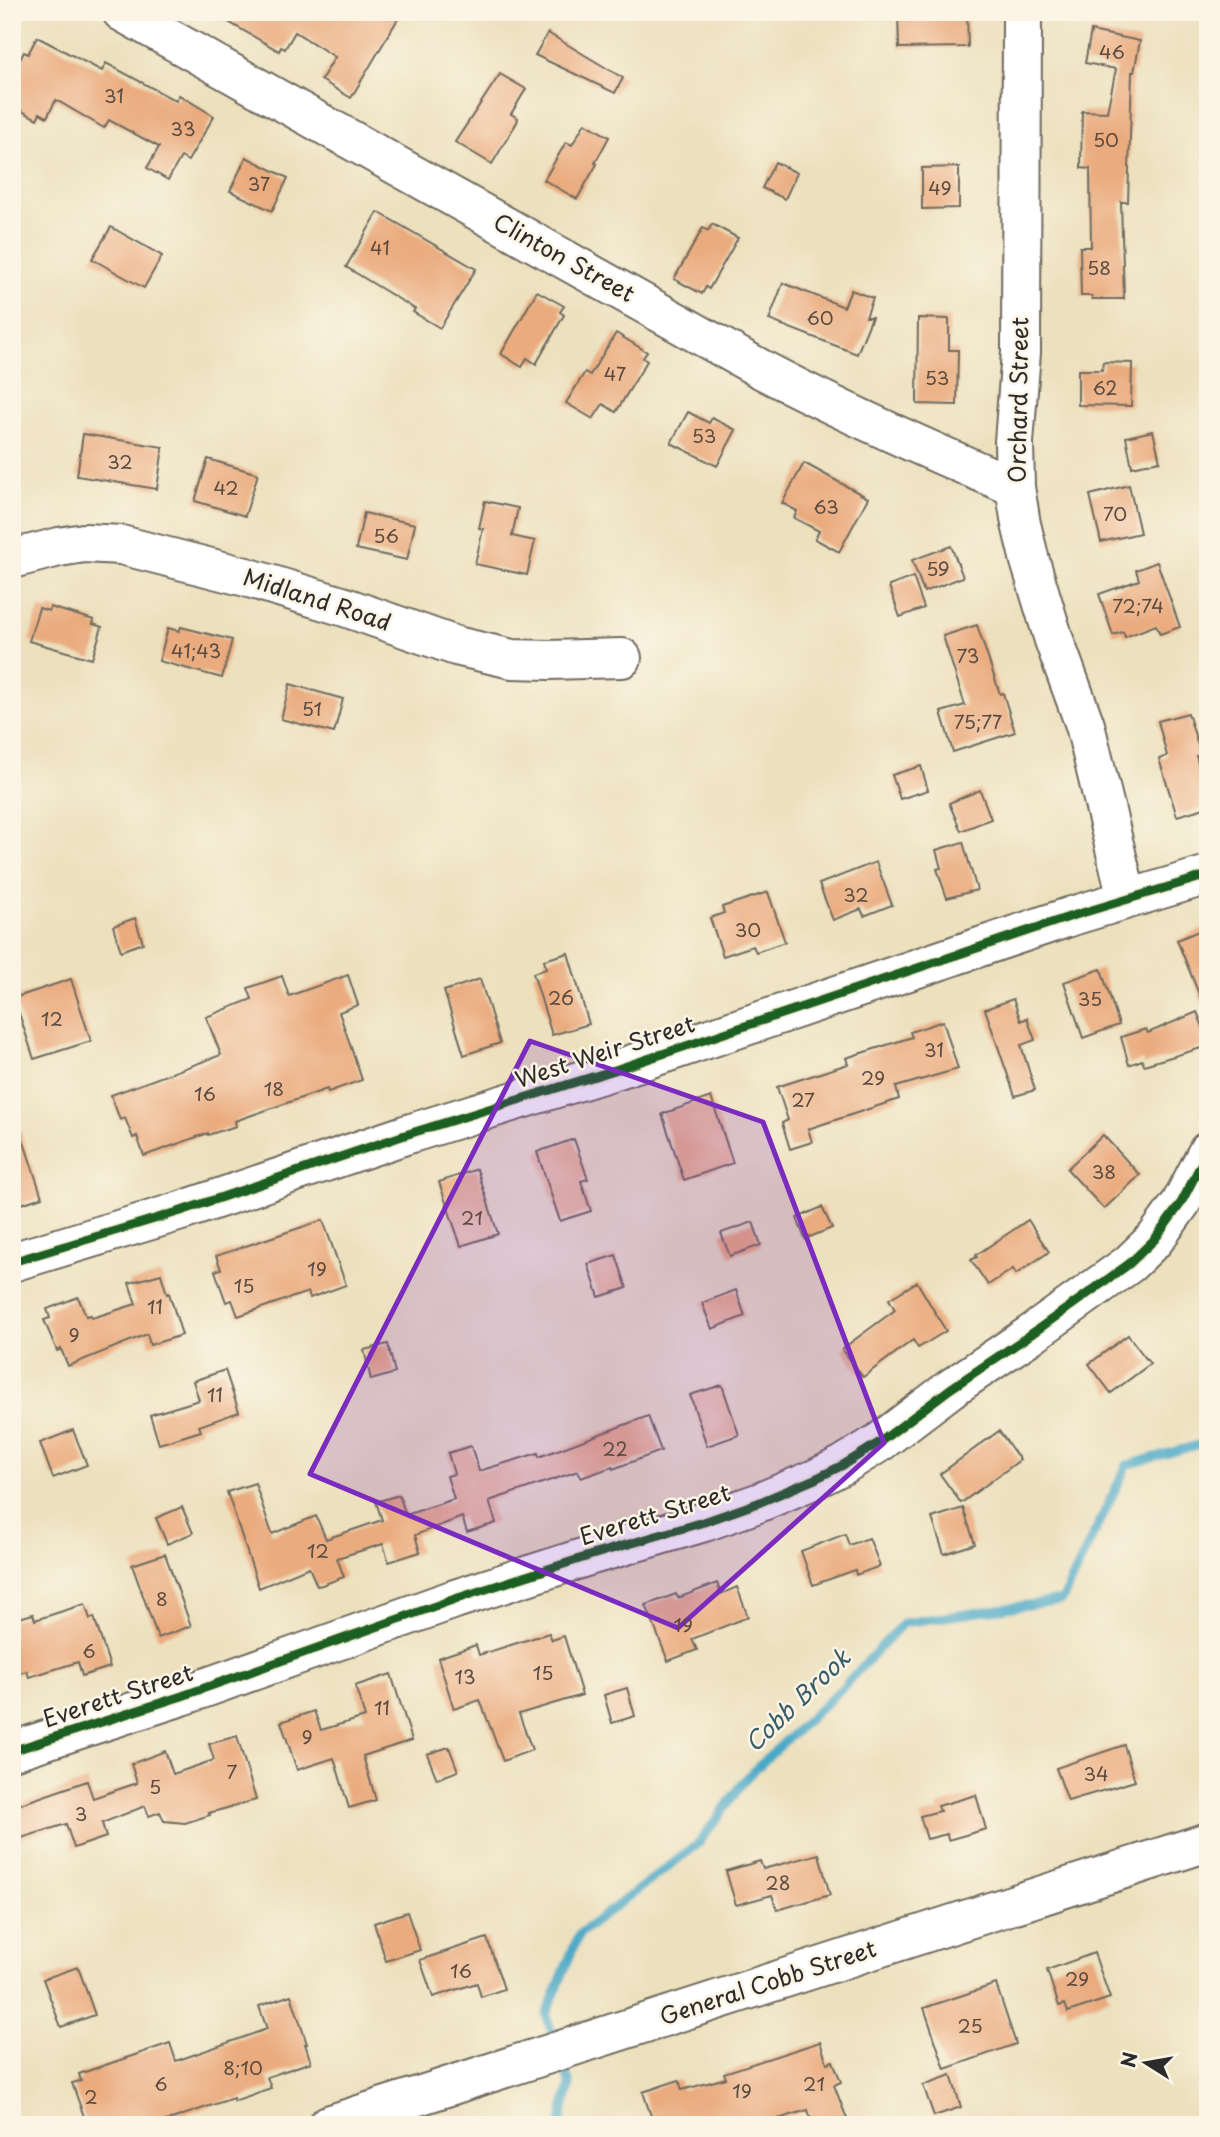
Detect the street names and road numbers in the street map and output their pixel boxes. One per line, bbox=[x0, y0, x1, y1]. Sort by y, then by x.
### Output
street label: Clinton Street bbox=[488, 203, 642, 310]
street label: Orchard Street bbox=[999, 317, 1036, 483]
street label: Midland Road bbox=[239, 558, 396, 639]
street label: West Weir Street bbox=[510, 1005, 699, 1096]
street label: Everett Street bbox=[575, 1474, 734, 1553]
street label: Everett Street bbox=[38, 1654, 197, 1735]
street label: General Cobb Street bbox=[655, 1930, 880, 2033]

